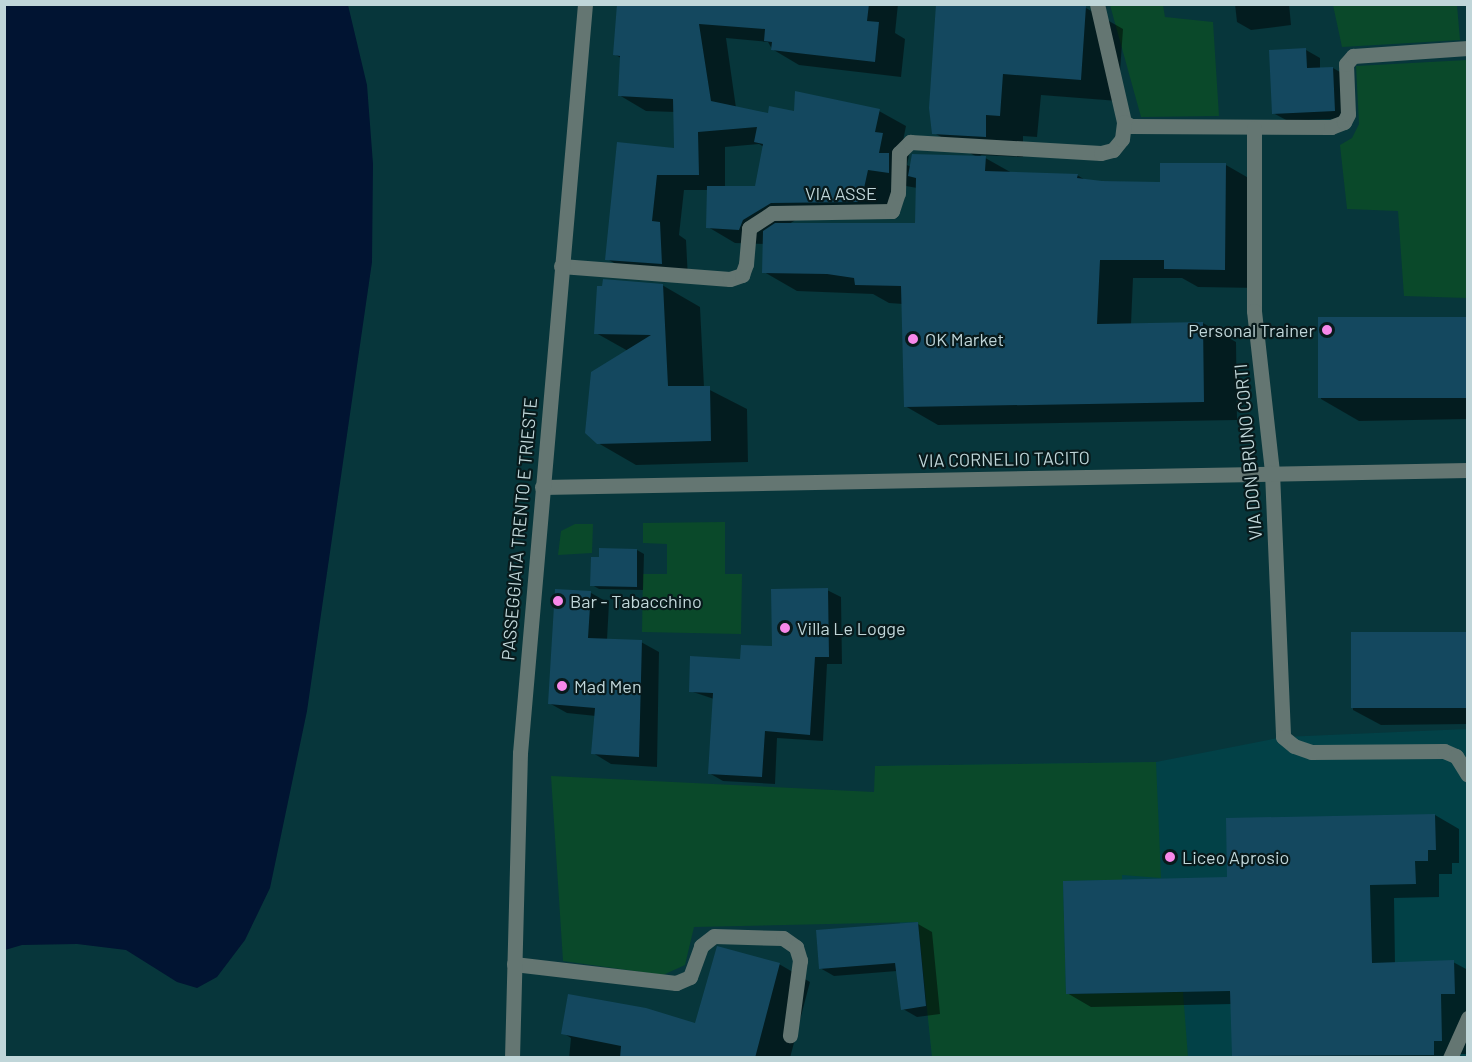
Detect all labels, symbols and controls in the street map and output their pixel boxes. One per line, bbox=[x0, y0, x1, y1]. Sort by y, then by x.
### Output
street label: VIA ASSE bbox=[805, 182, 877, 204]
place label: Personal Trainer bbox=[1188, 319, 1315, 341]
marker: Personal Trainer bbox=[1320, 323, 1334, 337]
place label: OK Market bbox=[925, 328, 1004, 350]
marker: OK Market bbox=[906, 332, 920, 346]
street label: VIA DON BRUNO CORTI bbox=[1230, 363, 1266, 541]
street label: PASSEGGIATA TRENTO E TRIESTE bbox=[497, 397, 541, 661]
street label: VIA CORNELIO TACITO bbox=[918, 447, 1090, 471]
place label: Bar - Tabacchino bbox=[570, 590, 702, 612]
marker: Bar - Tabacchino bbox=[551, 594, 565, 608]
place label: Villa Le Logge bbox=[797, 617, 906, 639]
marker: Villa Le Logge bbox=[778, 621, 792, 635]
place label: Mad Men bbox=[574, 675, 642, 697]
marker: Mad Men bbox=[555, 679, 569, 693]
place label: Liceo Aprosio bbox=[1182, 846, 1289, 868]
marker: Liceo Aprosio bbox=[1163, 850, 1177, 864]

